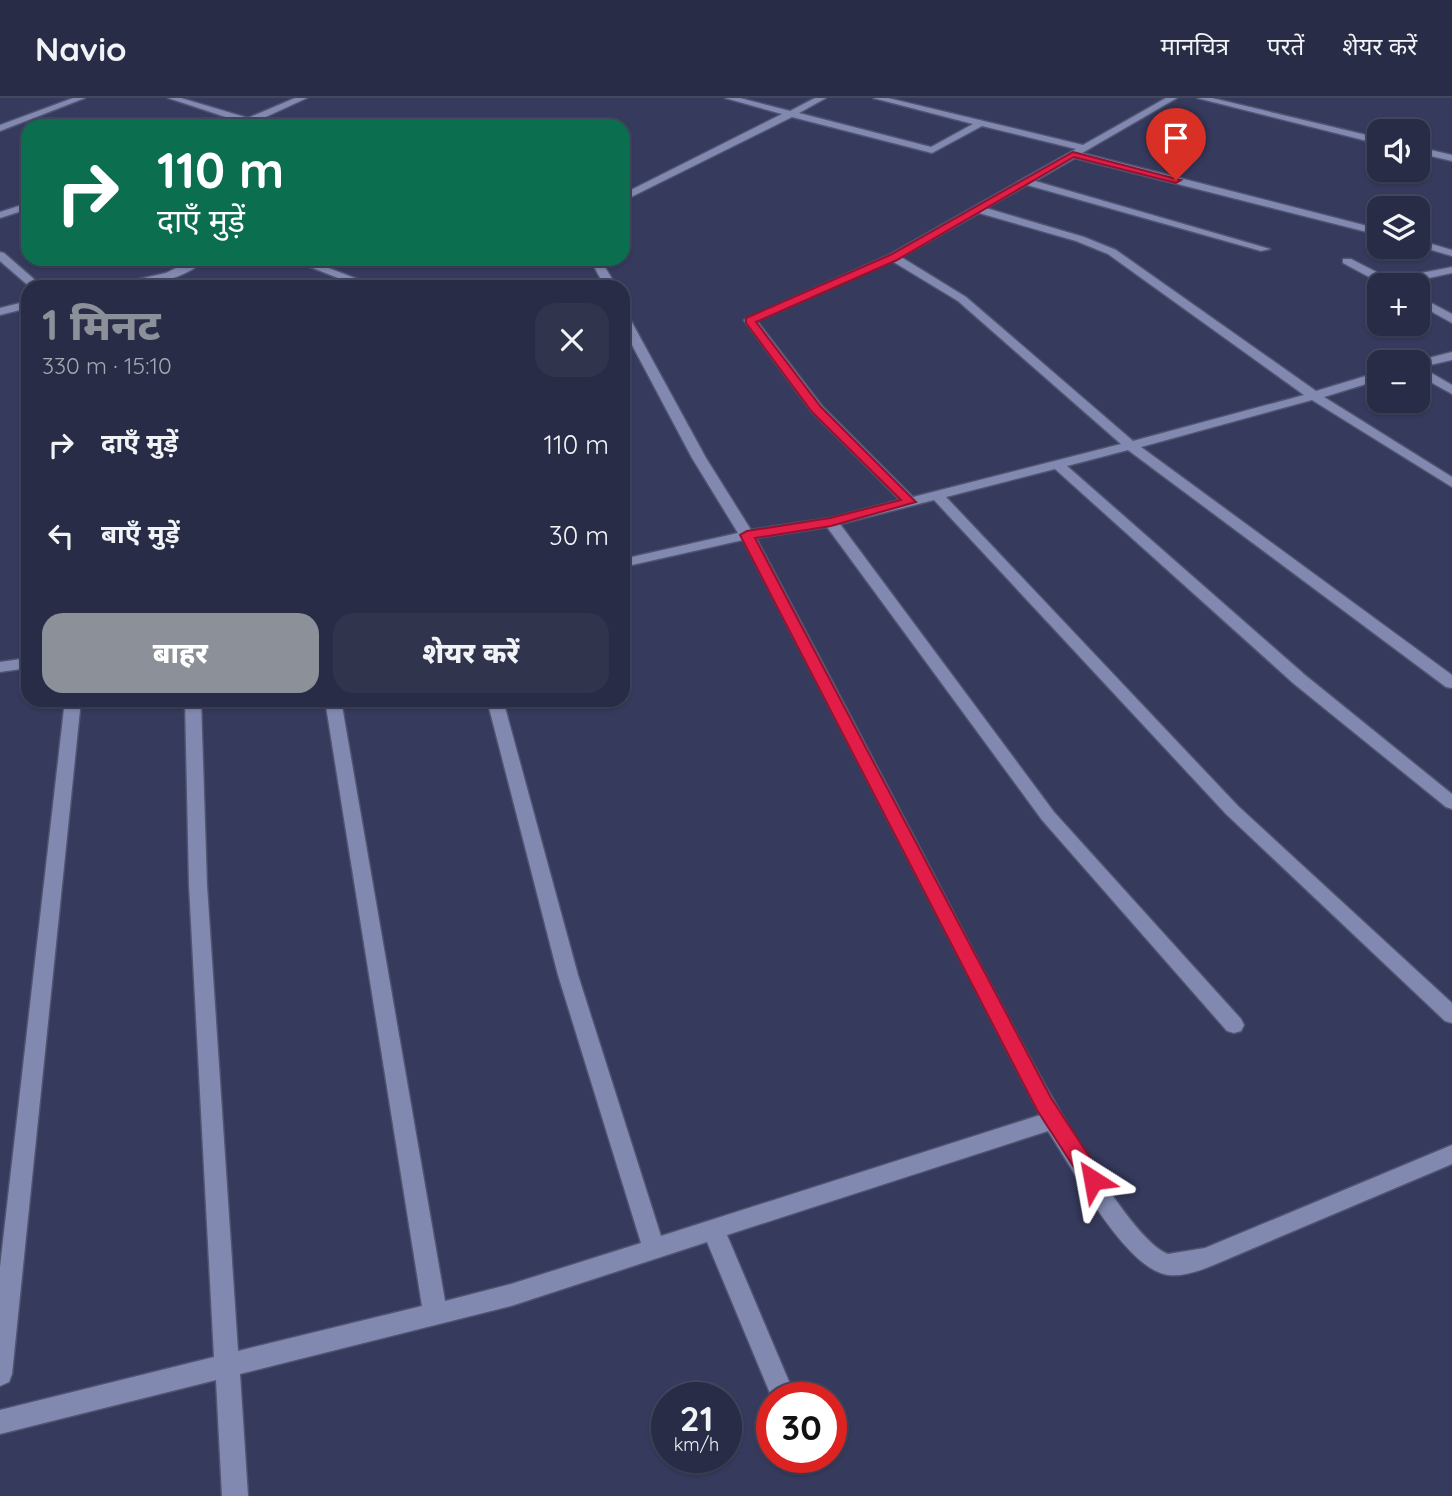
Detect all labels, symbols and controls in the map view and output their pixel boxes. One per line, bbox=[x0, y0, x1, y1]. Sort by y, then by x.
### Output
text: Navio bbox=[35, 28, 127, 69]
text: मानचित्र bbox=[1160, 31, 1229, 61]
text: परतें bbox=[1267, 31, 1304, 61]
text: शेयर करें bbox=[1342, 31, 1417, 61]
pin bbox=[1146, 108, 1206, 180]
icon: arrive bbox=[1157, 119, 1195, 157]
map controls bbox=[1367, 119, 1430, 413]
button: sound bbox=[1367, 119, 1430, 182]
text: 110 m bbox=[157, 139, 284, 200]
icon: right bbox=[42, 147, 133, 238]
button: layers bbox=[1367, 196, 1430, 259]
text: दाएँ मुड़ें bbox=[157, 200, 245, 240]
button: + bbox=[1367, 273, 1430, 336]
text: 1 मिनट bbox=[42, 298, 161, 351]
button: close bbox=[535, 303, 609, 377]
button: − bbox=[1367, 350, 1430, 413]
text: 330 m · 15:10 bbox=[42, 351, 172, 380]
icon: right bbox=[42, 426, 80, 464]
text: दाएँ मुड़ें bbox=[101, 426, 178, 459]
text: 110 m bbox=[543, 428, 609, 461]
icon: left bbox=[42, 517, 80, 555]
text: बाएँ मुड़ें bbox=[101, 517, 180, 550]
text: 30 m bbox=[549, 519, 609, 552]
button: बाहर bbox=[42, 613, 319, 693]
button: शेयर करें bbox=[333, 613, 609, 693]
position arrow bbox=[1056, 1143, 1130, 1217]
speed limit sign: 30 bbox=[756, 1382, 847, 1473]
text: 21 bbox=[680, 1396, 713, 1440]
text: km/h bbox=[674, 1433, 719, 1456]

